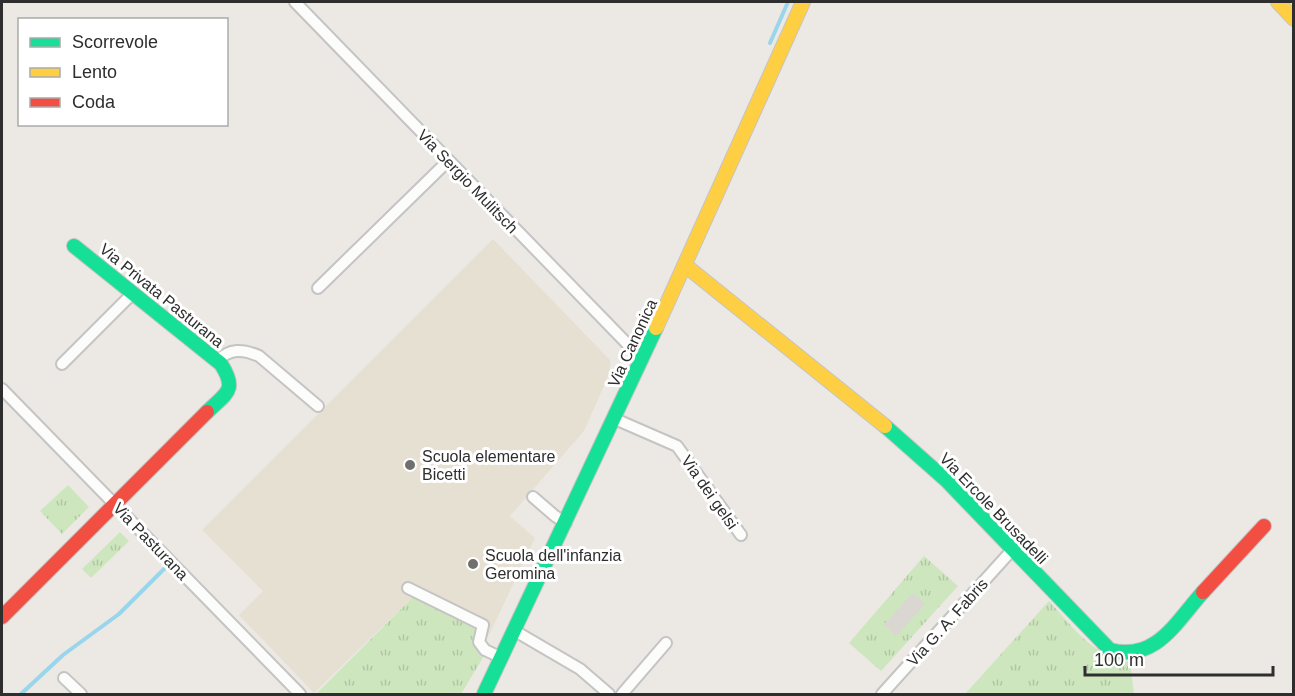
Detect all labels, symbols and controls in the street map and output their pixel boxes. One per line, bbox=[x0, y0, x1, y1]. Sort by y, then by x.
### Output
legend bbox=[18, 18, 228, 126]
text: Scorrevole bbox=[72, 32, 158, 52]
text: Lento bbox=[72, 62, 117, 82]
text: Coda bbox=[72, 92, 116, 112]
street label: Via Sergio Mulitsch bbox=[414, 126, 521, 236]
street label: Via Privata Pasturana bbox=[96, 240, 227, 351]
street label: Via Canonica bbox=[605, 297, 660, 390]
place label: Scuola elementare Bicetti bbox=[422, 448, 556, 483]
street label: Via Ercole Brusadelli bbox=[936, 449, 1051, 567]
street label: Via dei gelsi bbox=[678, 452, 741, 532]
marker: Scuola elementare Bicetti bbox=[403, 458, 417, 472]
street label: Via Pasturana bbox=[110, 499, 192, 583]
place label: Scuola dell'infanzia Geromina bbox=[485, 547, 622, 582]
marker: Scuola dell'infanzia Geromina bbox=[466, 557, 480, 571]
street label: Via G. A. Fabris bbox=[904, 575, 991, 670]
scale bar bbox=[1085, 639, 1272, 677]
text: 100 m bbox=[1094, 650, 1144, 670]

